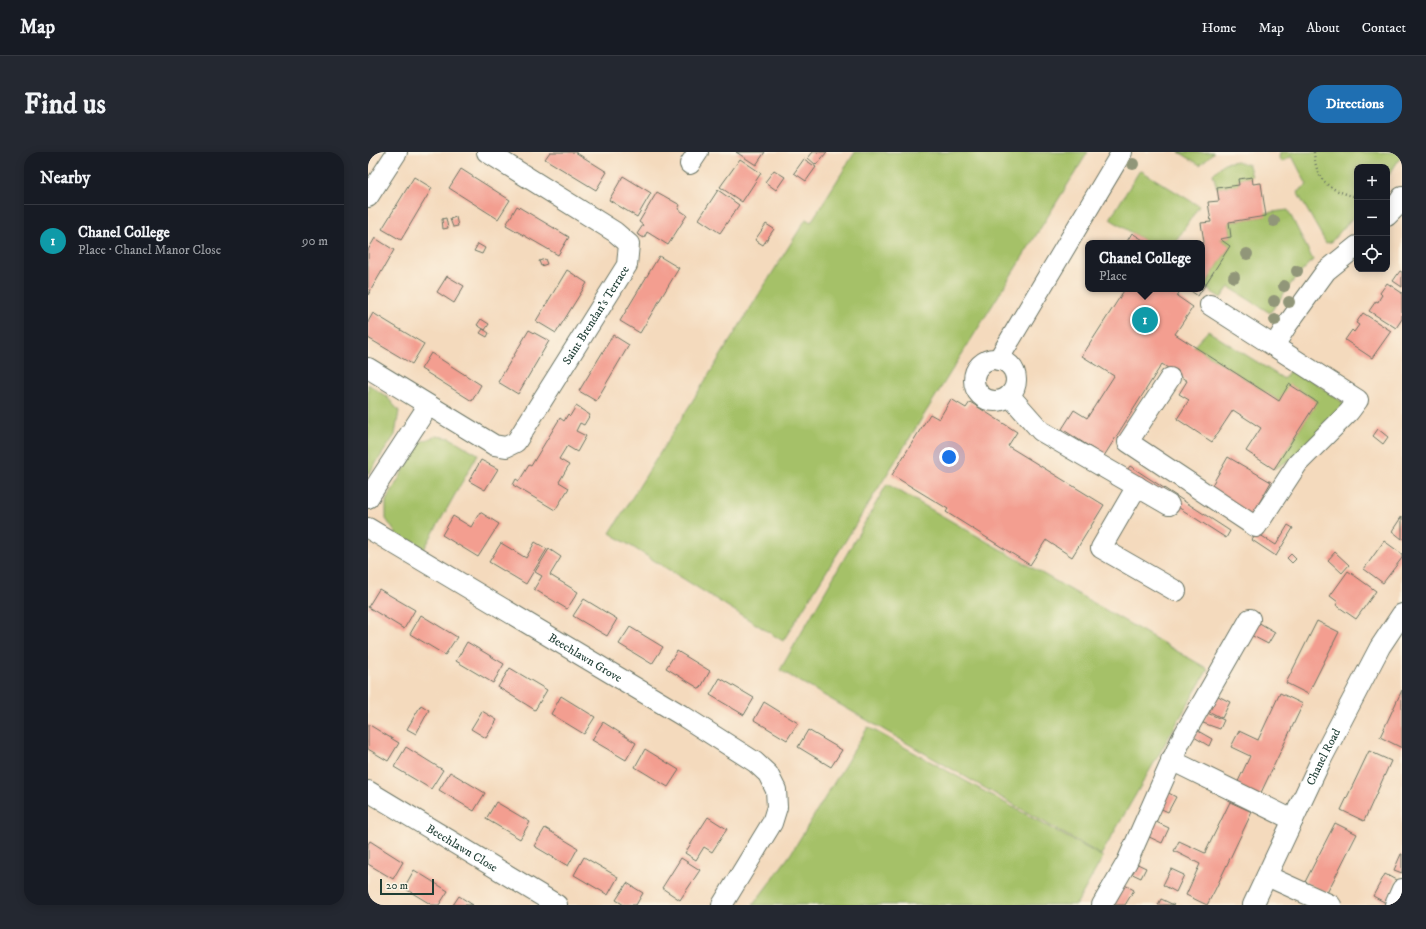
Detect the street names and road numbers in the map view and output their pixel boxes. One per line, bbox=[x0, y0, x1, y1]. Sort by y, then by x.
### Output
street label: Saint Brendan's Terrace bbox=[559, 263, 633, 368]
street label: Beechlawn Grove bbox=[545, 630, 625, 686]
street label: Chanel Road bbox=[1303, 726, 1344, 788]
street label: Beechlawn Close bbox=[424, 821, 500, 875]

